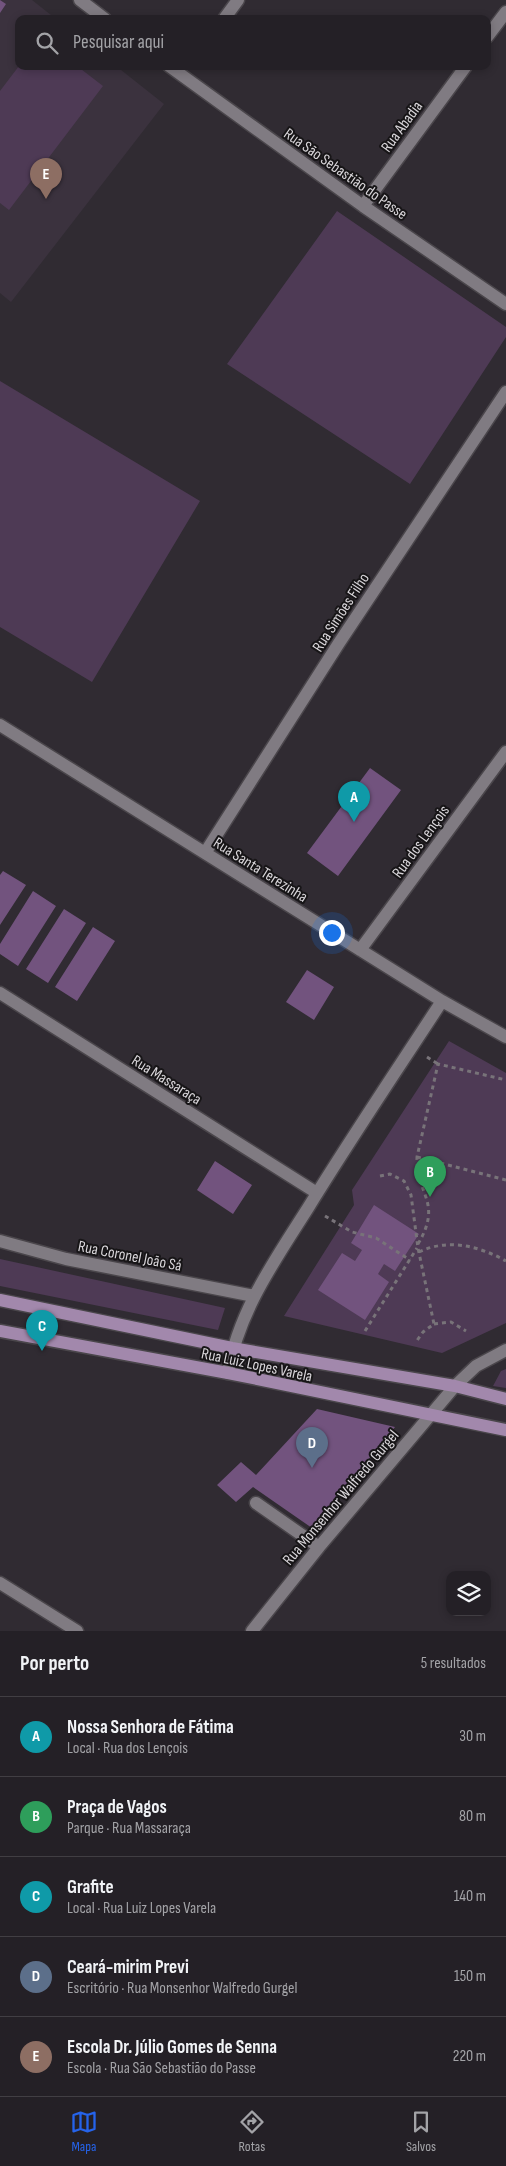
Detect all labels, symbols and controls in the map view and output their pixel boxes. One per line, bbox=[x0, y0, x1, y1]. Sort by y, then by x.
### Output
search box bbox=[15, 15, 491, 70]
icon: search bbox=[33, 29, 61, 57]
text: Pesquisar aqui bbox=[73, 31, 164, 54]
street label: Rua Abadia bbox=[377, 98, 427, 156]
street label: Rua São Sebastião do Passe bbox=[280, 124, 411, 224]
pin: E bbox=[30, 158, 62, 199]
street label: Rua Simões Filho bbox=[309, 570, 374, 656]
pin: A bbox=[338, 781, 370, 822]
street label: Rua dos Lençois bbox=[389, 802, 454, 882]
street label: Rua Santa Terezinha bbox=[210, 834, 311, 907]
your location bbox=[319, 920, 345, 946]
street label: Rua Massaraça bbox=[128, 1051, 205, 1109]
pin: B bbox=[414, 1156, 446, 1197]
street label: Rua Coronel João Sá bbox=[76, 1237, 183, 1276]
pin: C bbox=[26, 1310, 58, 1351]
street label: Rua Luiz Lopes Varela bbox=[199, 1344, 314, 1387]
street label: Rua Monsenhor Walfredo Gurgel bbox=[279, 1427, 403, 1569]
pin: D bbox=[296, 1427, 328, 1468]
map controls bbox=[446, 1571, 491, 1616]
button: layers bbox=[446, 1571, 491, 1616]
text: Por perto bbox=[20, 1651, 89, 1676]
text: 5 resultados bbox=[421, 1654, 486, 1673]
text: Nossa Senhora de Fátima bbox=[67, 1716, 234, 1739]
text: A bbox=[32, 1727, 40, 1746]
text: 30 m bbox=[459, 1727, 486, 1746]
text: Local · Rua dos Lençois bbox=[67, 1739, 188, 1758]
text: Praça de Vagos bbox=[67, 1796, 167, 1819]
text: B bbox=[32, 1807, 40, 1826]
text: 80 m bbox=[459, 1807, 486, 1826]
text: Parque · Rua Massaraça bbox=[67, 1819, 191, 1838]
text: Grafite bbox=[67, 1876, 114, 1899]
text: C bbox=[32, 1887, 40, 1906]
text: 140 m bbox=[454, 1887, 486, 1906]
text: Local · Rua Luiz Lopes Varela bbox=[67, 1899, 216, 1918]
text: Ceará-mirim Previ bbox=[67, 1956, 189, 1979]
text: D bbox=[32, 1967, 40, 1986]
text: 150 m bbox=[454, 1967, 486, 1986]
text: Escritório · Rua Monsenhor Walfredo Gurgel bbox=[67, 1979, 297, 1998]
text: Escola Dr. Júlio Gomes de Senna bbox=[67, 2036, 277, 2059]
text: E bbox=[33, 2047, 39, 2066]
text: 220 m bbox=[453, 2047, 486, 2066]
text: Escola · Rua São Sebastião do Passe bbox=[67, 2059, 256, 2078]
tab: Mapa bbox=[70, 2108, 98, 2155]
tab: Rotas bbox=[238, 2108, 266, 2155]
tab: Salvos bbox=[406, 2108, 436, 2155]

